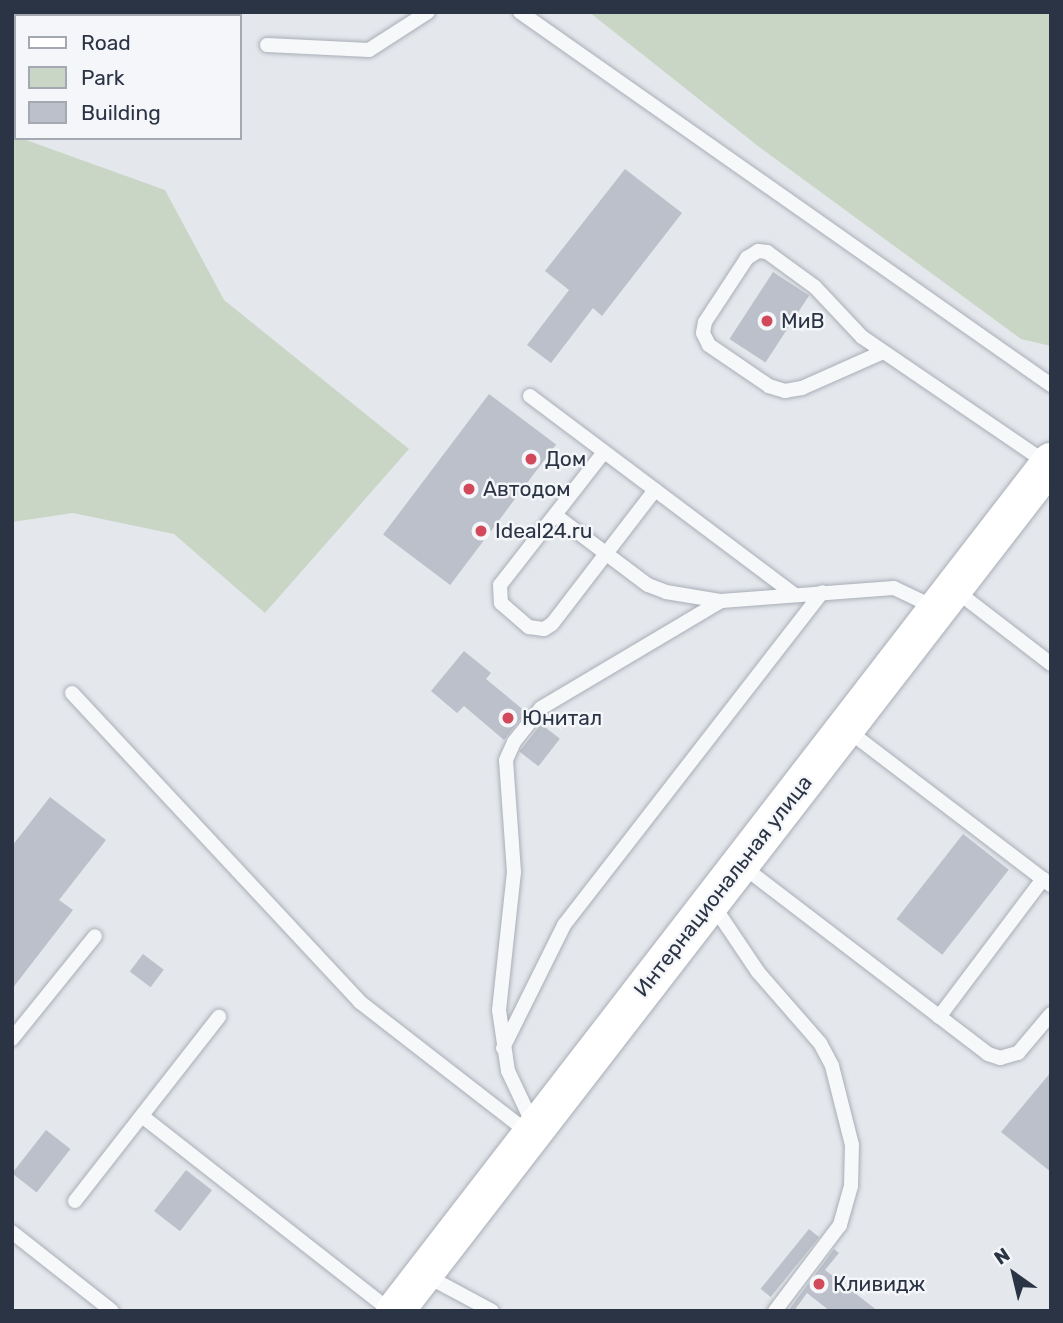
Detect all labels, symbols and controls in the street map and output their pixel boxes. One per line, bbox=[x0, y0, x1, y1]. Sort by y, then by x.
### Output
legend bbox=[14, 14, 242, 140]
text: Road bbox=[81, 30, 131, 55]
text: Park bbox=[81, 65, 125, 90]
text: Building bbox=[81, 100, 161, 125]
place label: МиВ bbox=[781, 308, 824, 334]
marker: МиВ bbox=[759, 313, 775, 329]
place label: Дом bbox=[545, 446, 586, 472]
marker: Дом bbox=[523, 451, 539, 467]
place label: Автодом bbox=[483, 476, 571, 502]
marker: Автодом bbox=[461, 481, 477, 497]
place label: Ideal24.ru bbox=[495, 518, 592, 544]
marker: Ideal24.ru bbox=[473, 523, 489, 539]
place label: Юнитал bbox=[522, 705, 602, 731]
marker: Юнитал bbox=[500, 710, 516, 726]
street label: Интернациональная улица bbox=[629, 770, 817, 1002]
north arrow bbox=[979, 1239, 1049, 1309]
text: N bbox=[990, 1243, 1014, 1270]
place label: Кливидж bbox=[833, 1271, 925, 1297]
marker: Кливидж bbox=[811, 1276, 827, 1292]

